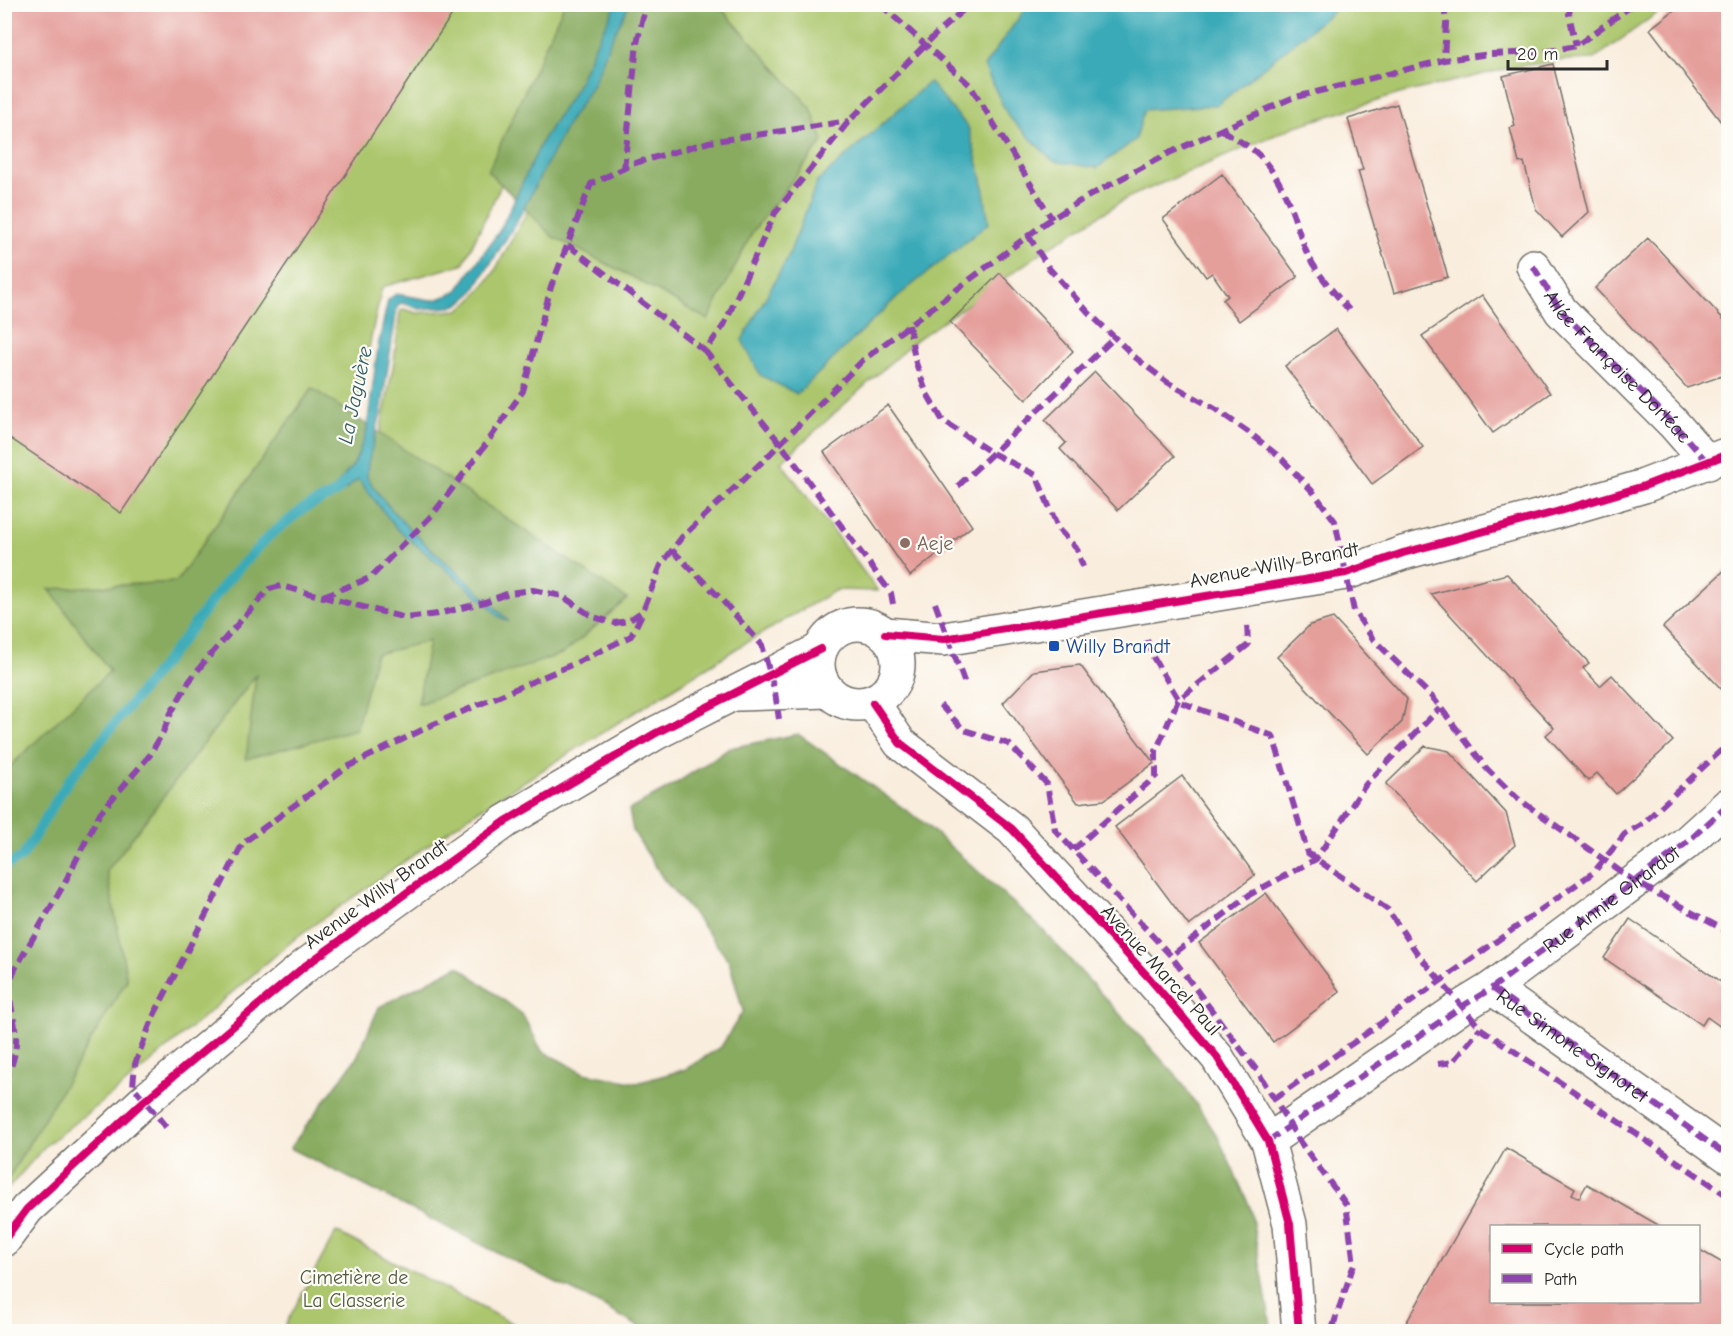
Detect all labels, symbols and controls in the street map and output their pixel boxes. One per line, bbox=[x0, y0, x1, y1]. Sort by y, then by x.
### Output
scale bar bbox=[1508, 33, 1607, 71]
text: 20 m bbox=[1517, 44, 1558, 65]
street label: Allée Françoise Dorléac bbox=[1539, 286, 1696, 447]
water label: La Jaguère bbox=[333, 344, 377, 446]
place label: Aeje bbox=[917, 532, 953, 555]
marker: Aeje bbox=[898, 536, 912, 550]
street label: Avenue Willy Brandt bbox=[1188, 537, 1362, 593]
place label: Willy Brandt bbox=[1066, 635, 1171, 658]
marker: Willy Brandt bbox=[1047, 639, 1061, 653]
street label: Avenue Willy Brandt bbox=[300, 834, 453, 954]
street label: Rue Annie Girardot bbox=[1538, 840, 1685, 958]
street label: Avenue Marcel Paul bbox=[1096, 900, 1226, 1040]
street label: Rue Simone Signoret bbox=[1492, 984, 1654, 1108]
legend bbox=[1490, 1225, 1700, 1303]
text: Cycle path bbox=[1544, 1239, 1624, 1260]
park label: Cimetière de La Classerie bbox=[300, 1266, 408, 1312]
text: Path bbox=[1544, 1269, 1577, 1290]

